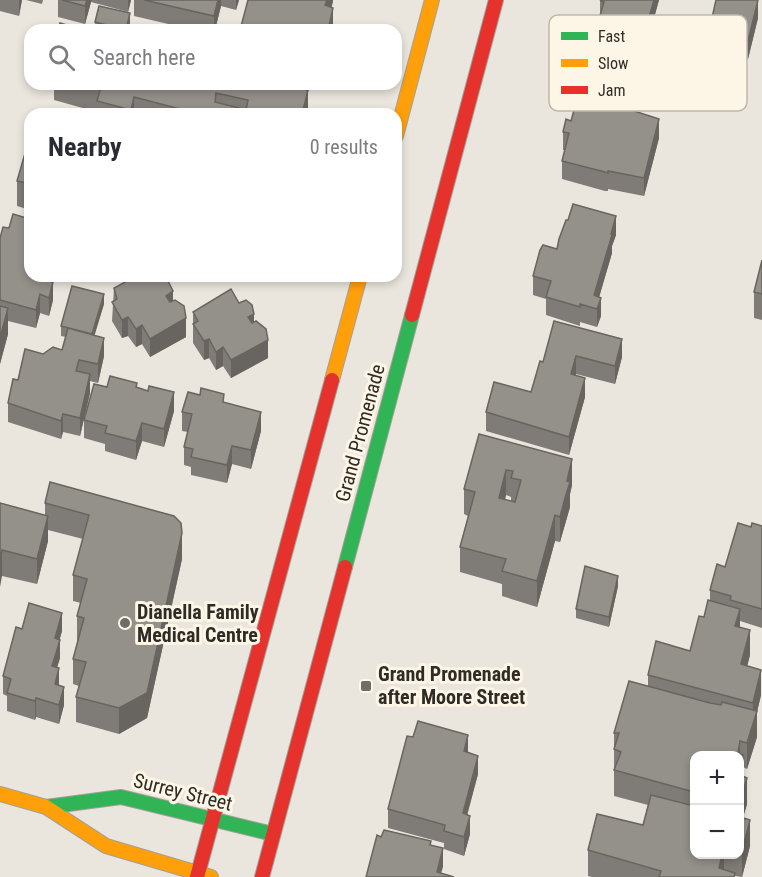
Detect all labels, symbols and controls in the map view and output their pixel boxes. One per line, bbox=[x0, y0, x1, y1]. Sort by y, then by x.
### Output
legend bbox=[549, 15, 747, 111]
search box bbox=[24, 24, 402, 90]
text: Fast bbox=[598, 27, 625, 46]
icon: search bbox=[45, 41, 78, 74]
text: Search here bbox=[93, 45, 195, 70]
text: Slow bbox=[598, 54, 628, 73]
text: Jam bbox=[598, 81, 625, 100]
text: Nearby bbox=[48, 132, 122, 162]
text: 0 results bbox=[310, 135, 378, 159]
street label: Grand Promenade bbox=[330, 362, 390, 504]
place label: Dianella Family Medical Centre bbox=[137, 600, 259, 647]
marker: Dianella Family Medical Centre bbox=[118, 616, 132, 630]
place label: Grand Promenade after Moore Street bbox=[378, 662, 525, 709]
marker: Grand Promenade after Moore Street bbox=[359, 679, 373, 693]
map controls bbox=[690, 751, 744, 859]
button: + bbox=[690, 751, 744, 805]
street label: Surrey Street bbox=[131, 768, 235, 816]
button: − bbox=[690, 805, 744, 859]

